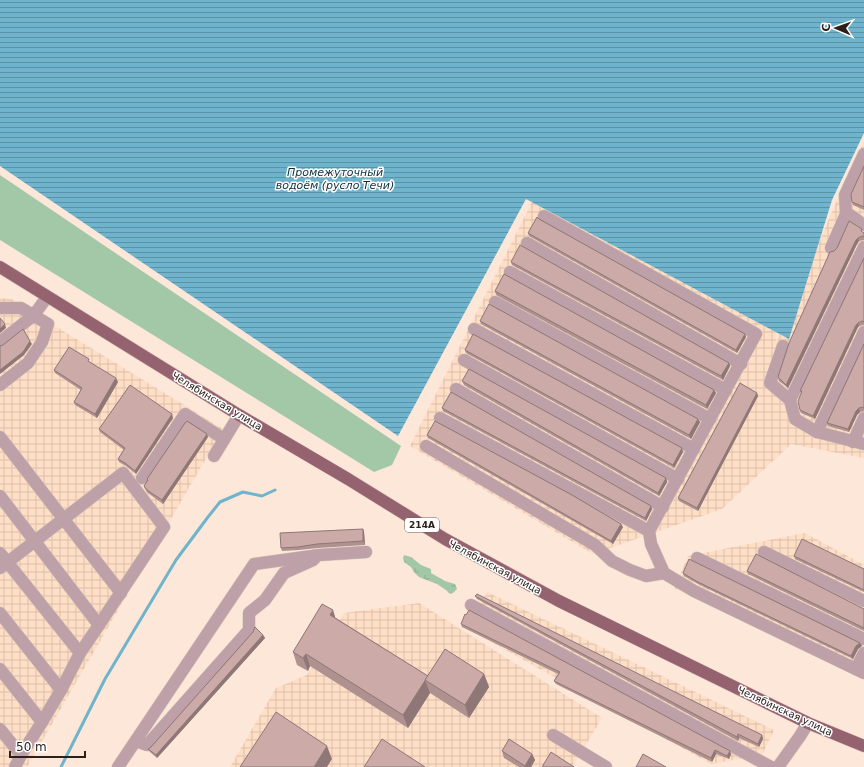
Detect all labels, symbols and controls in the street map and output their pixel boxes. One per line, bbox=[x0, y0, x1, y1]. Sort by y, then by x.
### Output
north arrow bbox=[816, 8, 856, 48]
text: С bbox=[820, 23, 833, 32]
water label: Промежуточный водоём (русло Течи) bbox=[276, 166, 394, 192]
street label: Челябинская улица bbox=[170, 370, 264, 432]
road number: 214А bbox=[405, 518, 439, 532]
street label: Челябинская улица bbox=[447, 538, 543, 596]
street label: Челябинская улица bbox=[736, 684, 834, 738]
scale bar bbox=[10, 733, 85, 759]
text: 50 m bbox=[16, 740, 47, 754]

